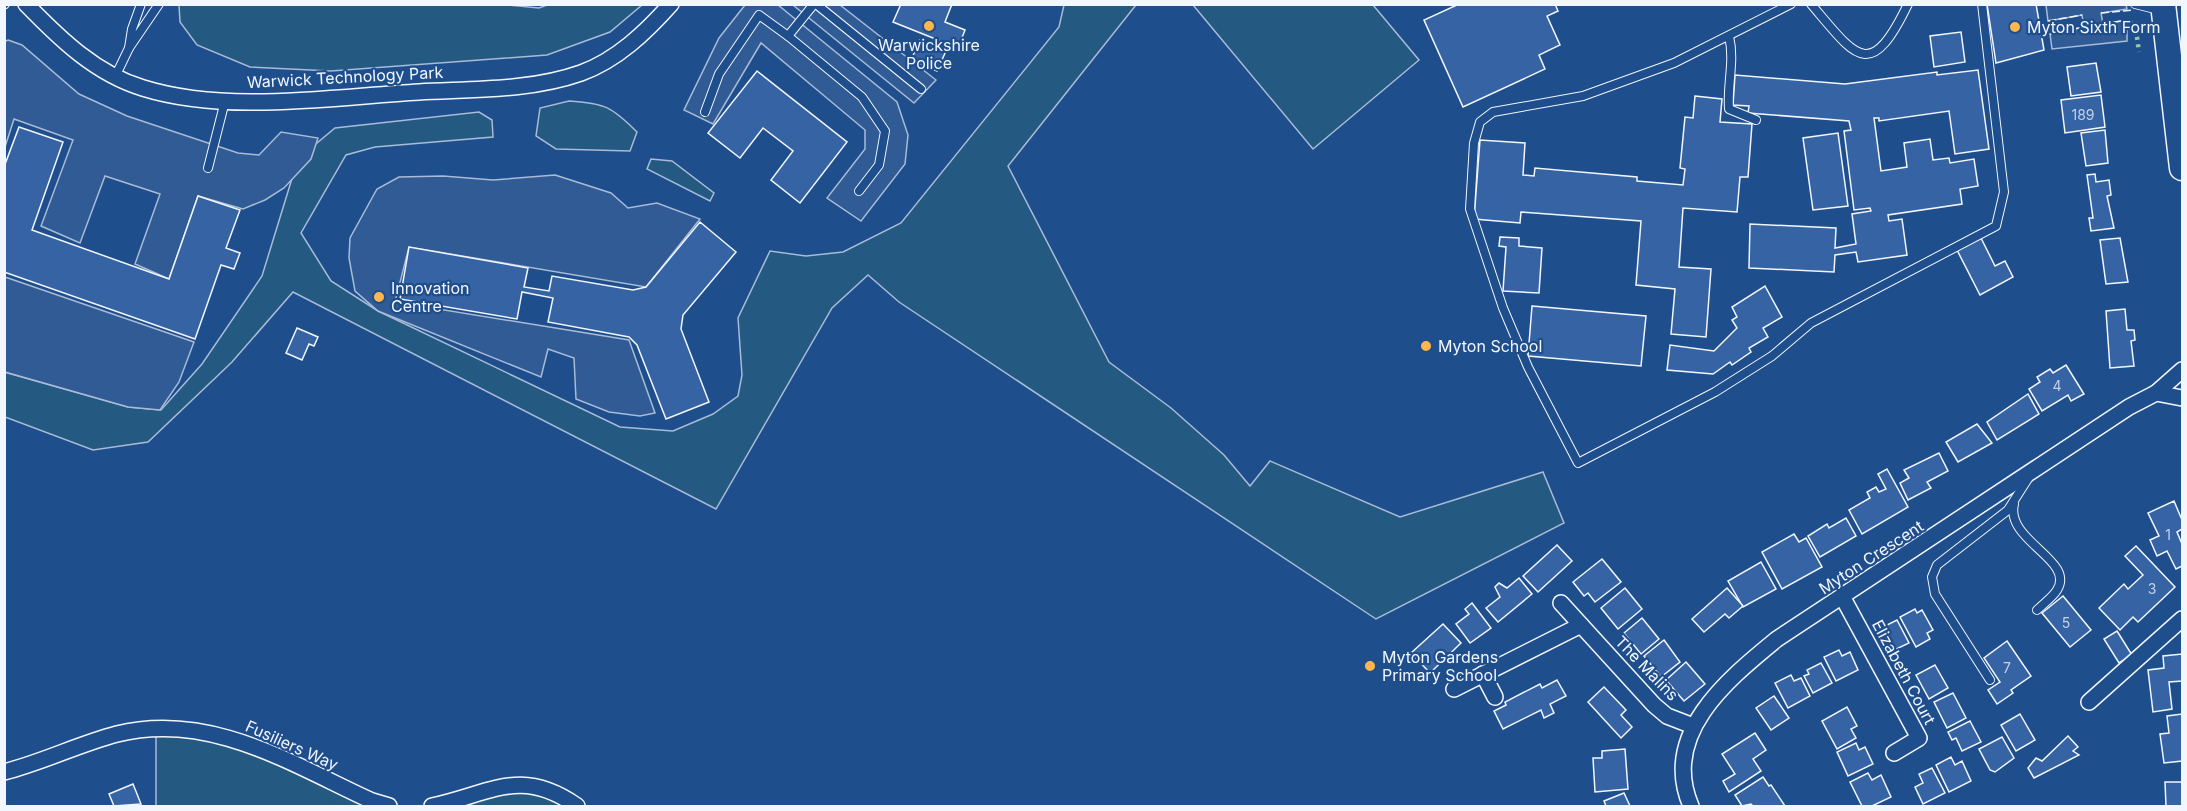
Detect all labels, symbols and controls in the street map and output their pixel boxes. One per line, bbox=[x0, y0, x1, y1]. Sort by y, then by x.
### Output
place label: Myton Sixth Form bbox=[2027, 17, 2160, 37]
marker: Warwickshire Police bbox=[922, 19, 936, 33]
marker: Myton Sixth Form bbox=[2008, 20, 2022, 34]
place label: Warwickshire Police bbox=[878, 35, 980, 73]
street label: Warwick Technology Park bbox=[246, 62, 444, 92]
house number: 189 bbox=[2071, 106, 2095, 123]
place label: Innovation Centre bbox=[391, 278, 470, 316]
marker: Innovation Centre bbox=[372, 290, 386, 304]
place label: Myton School bbox=[1438, 336, 1542, 356]
marker: Myton School bbox=[1419, 339, 1433, 353]
house number: 4 bbox=[2052, 377, 2062, 394]
street label: Myton Crescent bbox=[1815, 516, 1927, 598]
house number: 1 bbox=[2165, 526, 2171, 543]
house number: 3 bbox=[2148, 580, 2156, 597]
house number: 5 bbox=[2062, 614, 2070, 631]
street label: Elizabeth Court bbox=[1868, 616, 1940, 728]
street label: The Malins bbox=[1611, 631, 1683, 705]
place label: Myton Gardens Primary School bbox=[1382, 647, 1498, 685]
marker: Myton Gardens Primary School bbox=[1363, 659, 1377, 673]
house number: 7 bbox=[2003, 659, 2011, 676]
street label: Fusiliers Way bbox=[243, 716, 341, 774]

